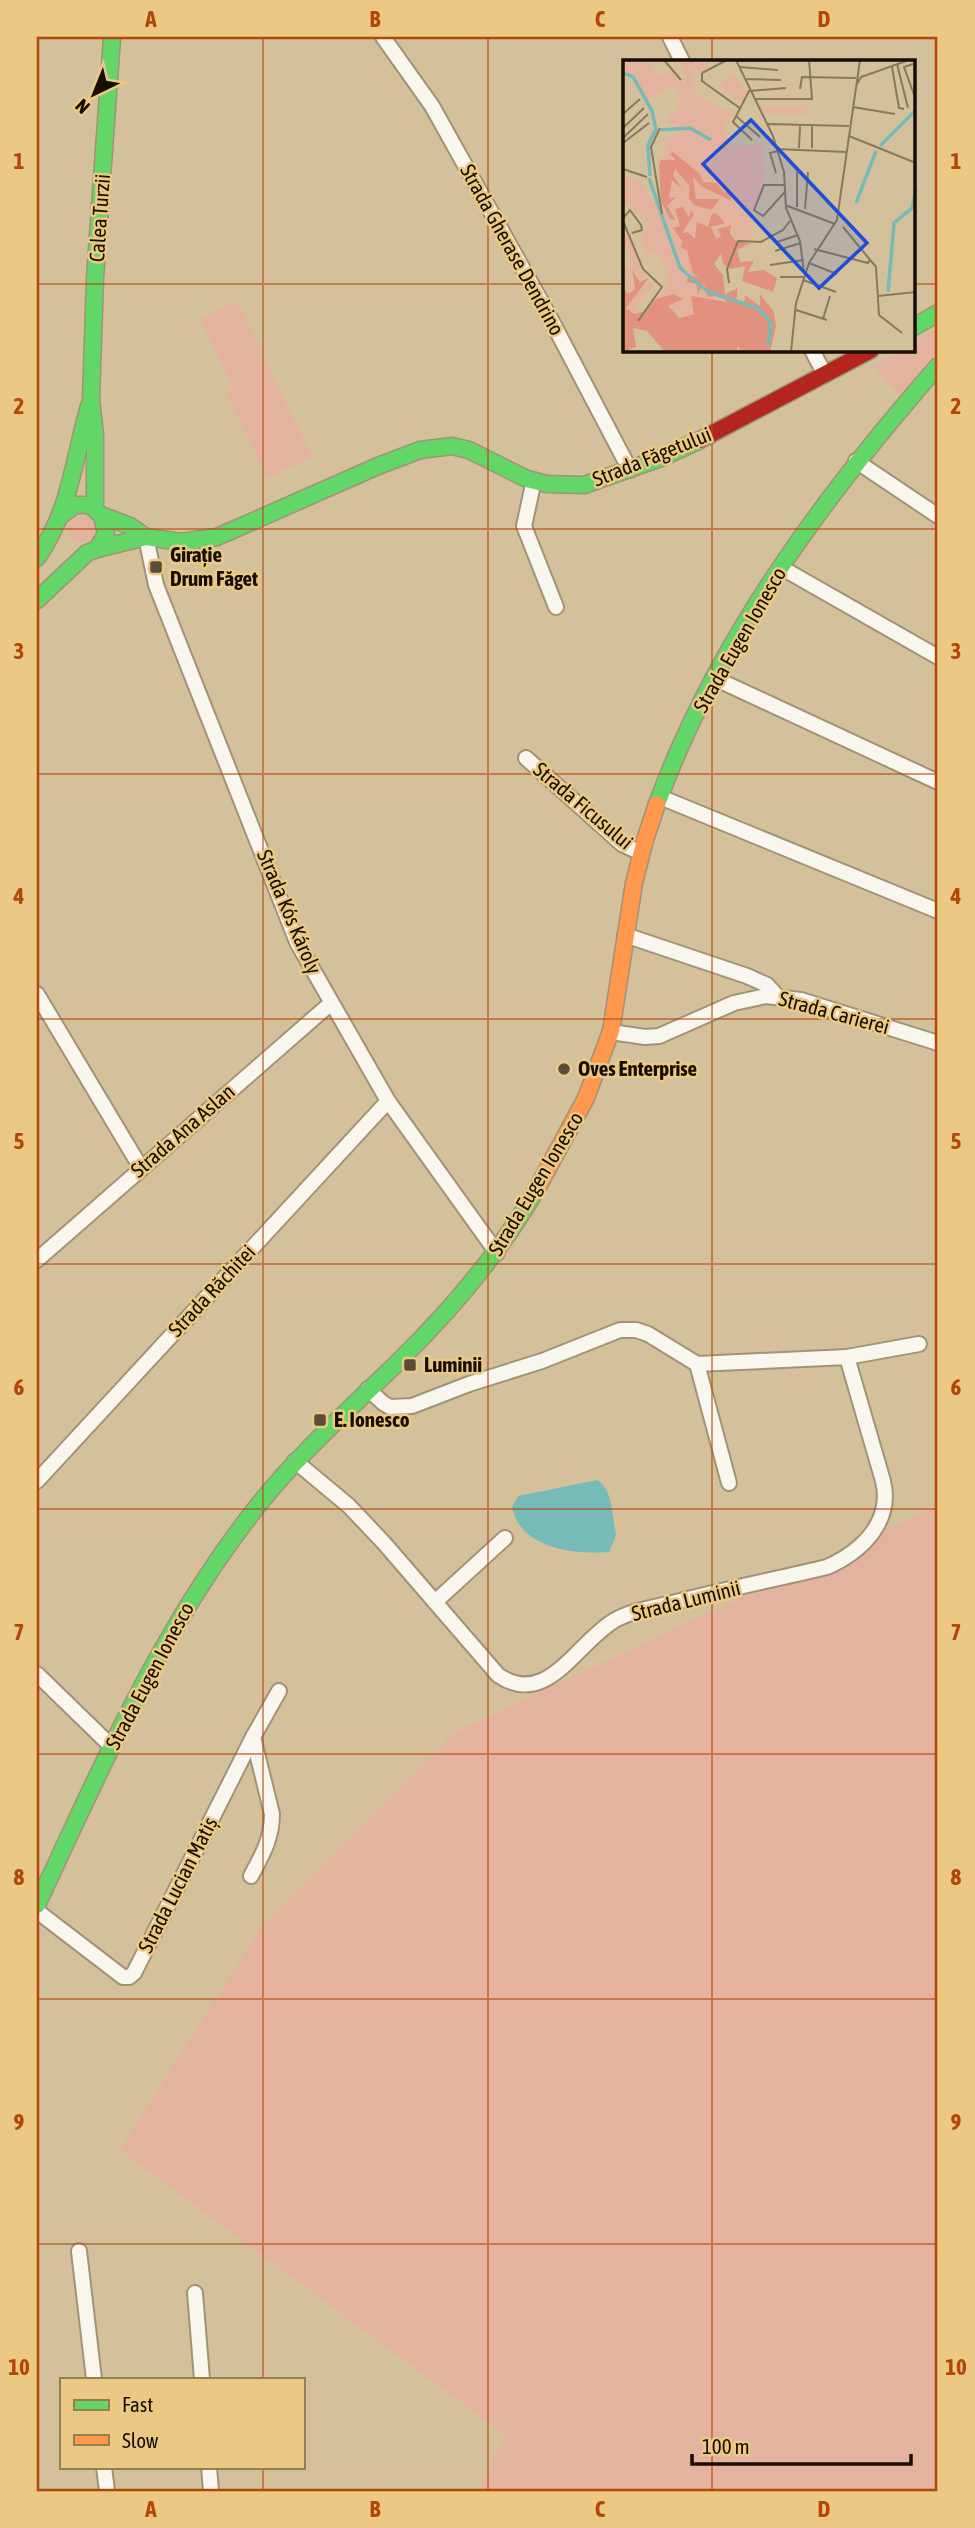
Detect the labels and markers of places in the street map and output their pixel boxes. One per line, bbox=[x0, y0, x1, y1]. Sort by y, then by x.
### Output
place label: Girație Drum Făget bbox=[170, 542, 258, 590]
marker: Girație Drum Făget bbox=[148, 559, 164, 575]
place label: Oves Enterprise bbox=[578, 1056, 697, 1080]
marker: Oves Enterprise bbox=[556, 1061, 572, 1077]
place label: Luminii bbox=[424, 1352, 482, 1376]
marker: Luminii bbox=[402, 1357, 418, 1373]
place label: E. Ionesco bbox=[334, 1407, 410, 1431]
marker: E. Ionesco bbox=[312, 1412, 328, 1428]

